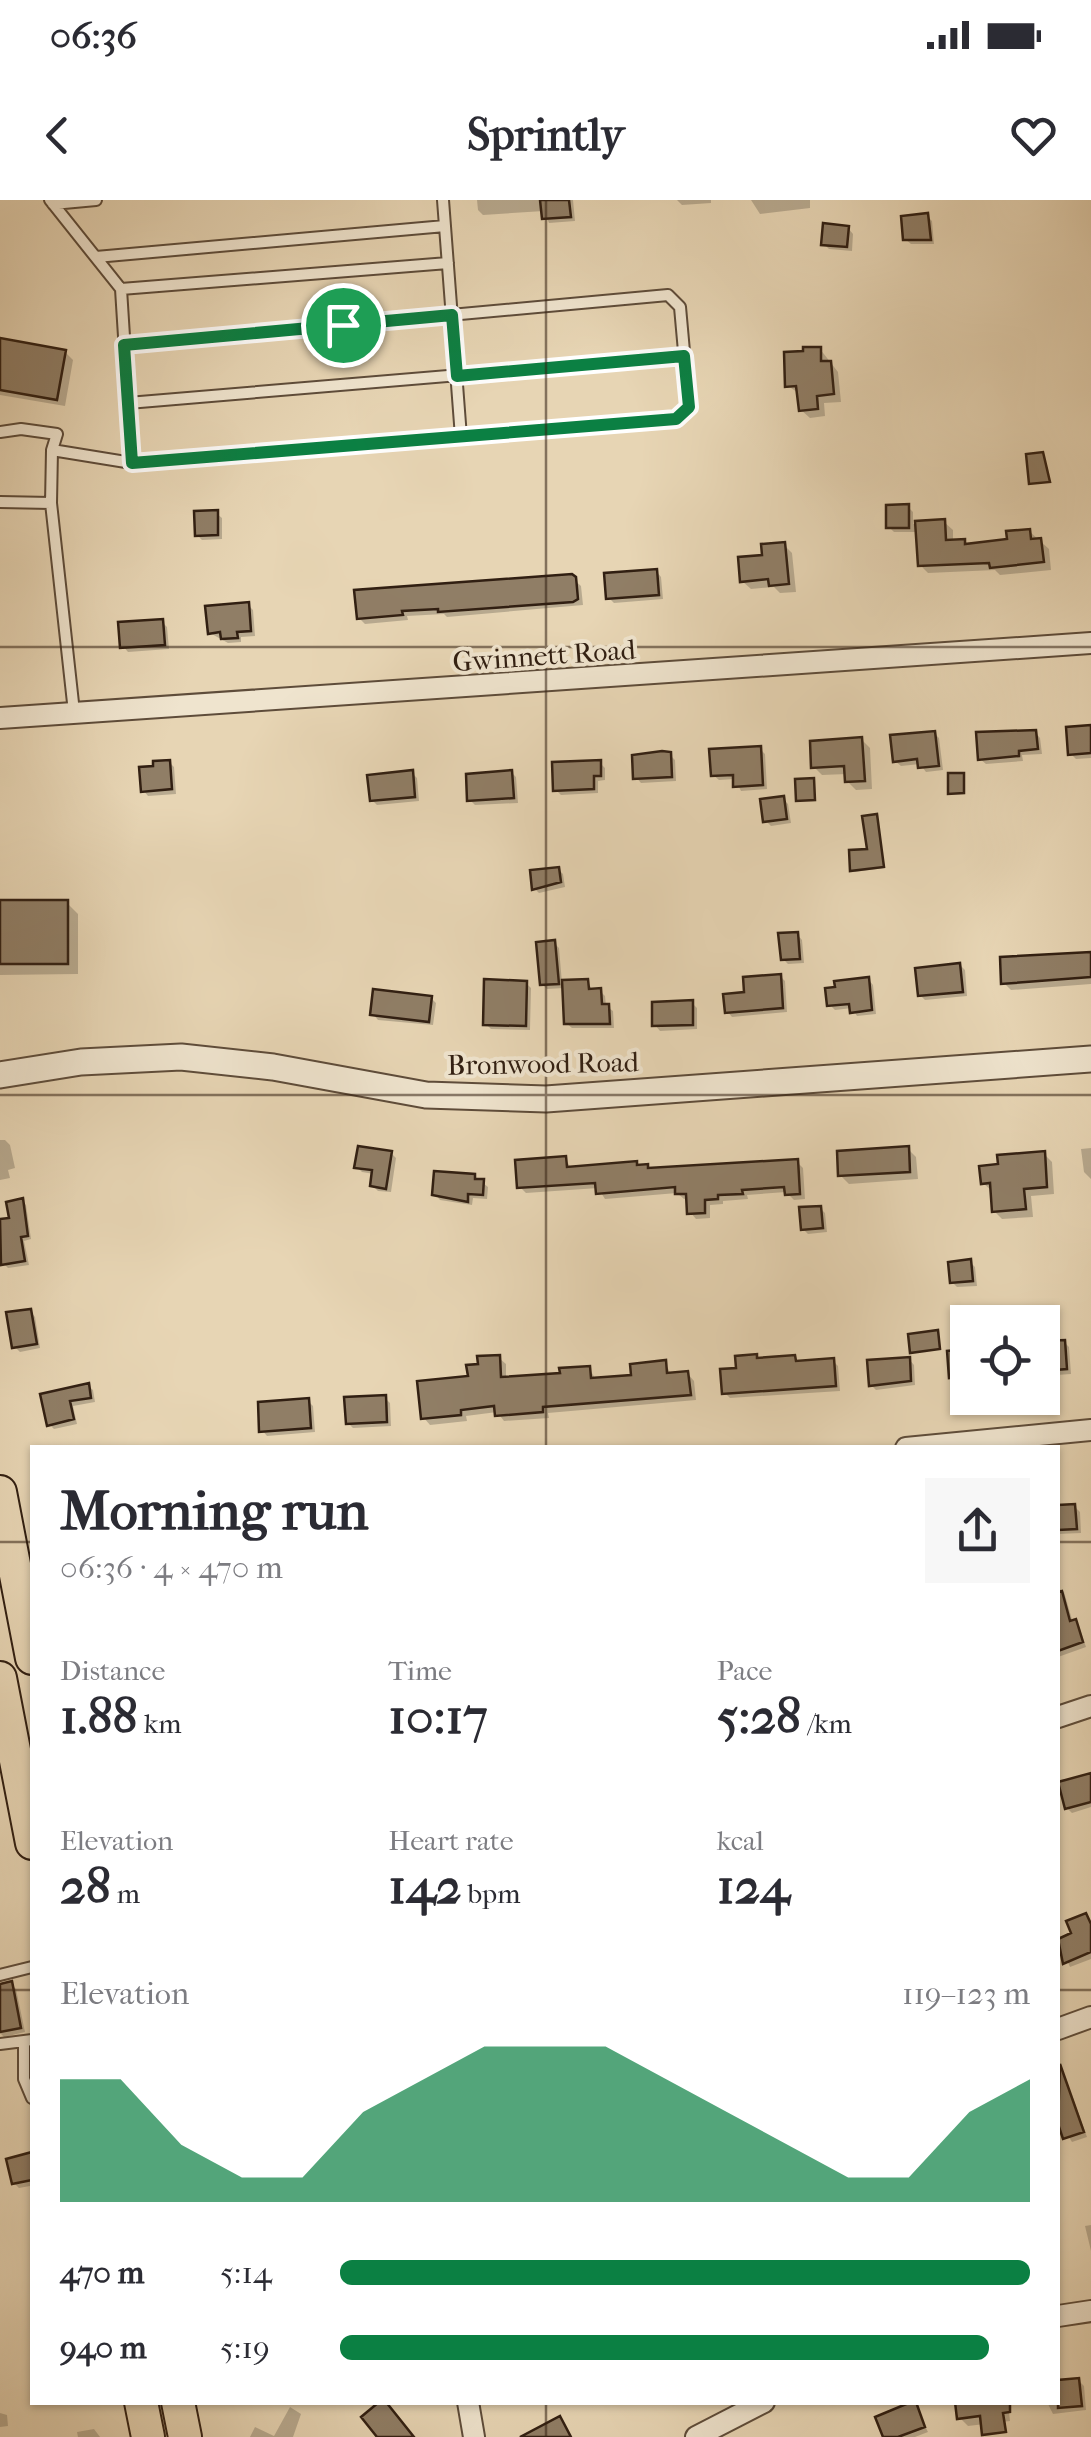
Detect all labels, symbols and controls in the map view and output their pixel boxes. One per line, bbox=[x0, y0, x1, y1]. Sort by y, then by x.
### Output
text: 06:36 bbox=[50, 13, 137, 58]
icon: back bbox=[30, 108, 85, 163]
icon: heart bbox=[1006, 108, 1061, 163]
text: Sprintly bbox=[467, 109, 624, 162]
pin bbox=[301, 283, 386, 368]
icon: arrive bbox=[316, 298, 371, 353]
street label: Gwinnett Road bbox=[451, 633, 637, 678]
street label: Bronwood Road bbox=[447, 1045, 640, 1082]
map controls bbox=[950, 1305, 1060, 1415]
button: locate bbox=[950, 1305, 1060, 1415]
button: share bbox=[925, 1478, 1030, 1583]
text: Morning run bbox=[60, 1479, 368, 1543]
text: 06:36 · 4 × 470 m bbox=[60, 1549, 283, 1586]
text: Distance bbox=[60, 1654, 165, 1687]
text: Time bbox=[388, 1654, 452, 1687]
text: Pace bbox=[717, 1654, 772, 1687]
text: 1.88 bbox=[60, 1687, 138, 1746]
text: 10:17 bbox=[388, 1687, 488, 1746]
text: 5:28 bbox=[717, 1687, 801, 1746]
text: km bbox=[138, 1707, 181, 1740]
text: /km bbox=[801, 1707, 852, 1740]
text: Elevation bbox=[60, 1824, 173, 1857]
text: Heart rate bbox=[388, 1824, 514, 1857]
text: kcal bbox=[717, 1824, 764, 1857]
text: 28 bbox=[60, 1857, 111, 1916]
text: 142 bbox=[388, 1857, 461, 1916]
text: 124 bbox=[717, 1857, 790, 1916]
text: m bbox=[111, 1877, 140, 1910]
text: bpm bbox=[461, 1877, 520, 1910]
text: Elevation bbox=[60, 1975, 189, 2012]
text: 119–123 m bbox=[902, 1975, 1030, 2012]
text: 470 m bbox=[60, 2254, 144, 2291]
text: 5:14 bbox=[220, 2254, 272, 2291]
text: 940 m bbox=[60, 2329, 147, 2366]
text: 5:19 bbox=[220, 2329, 270, 2366]

